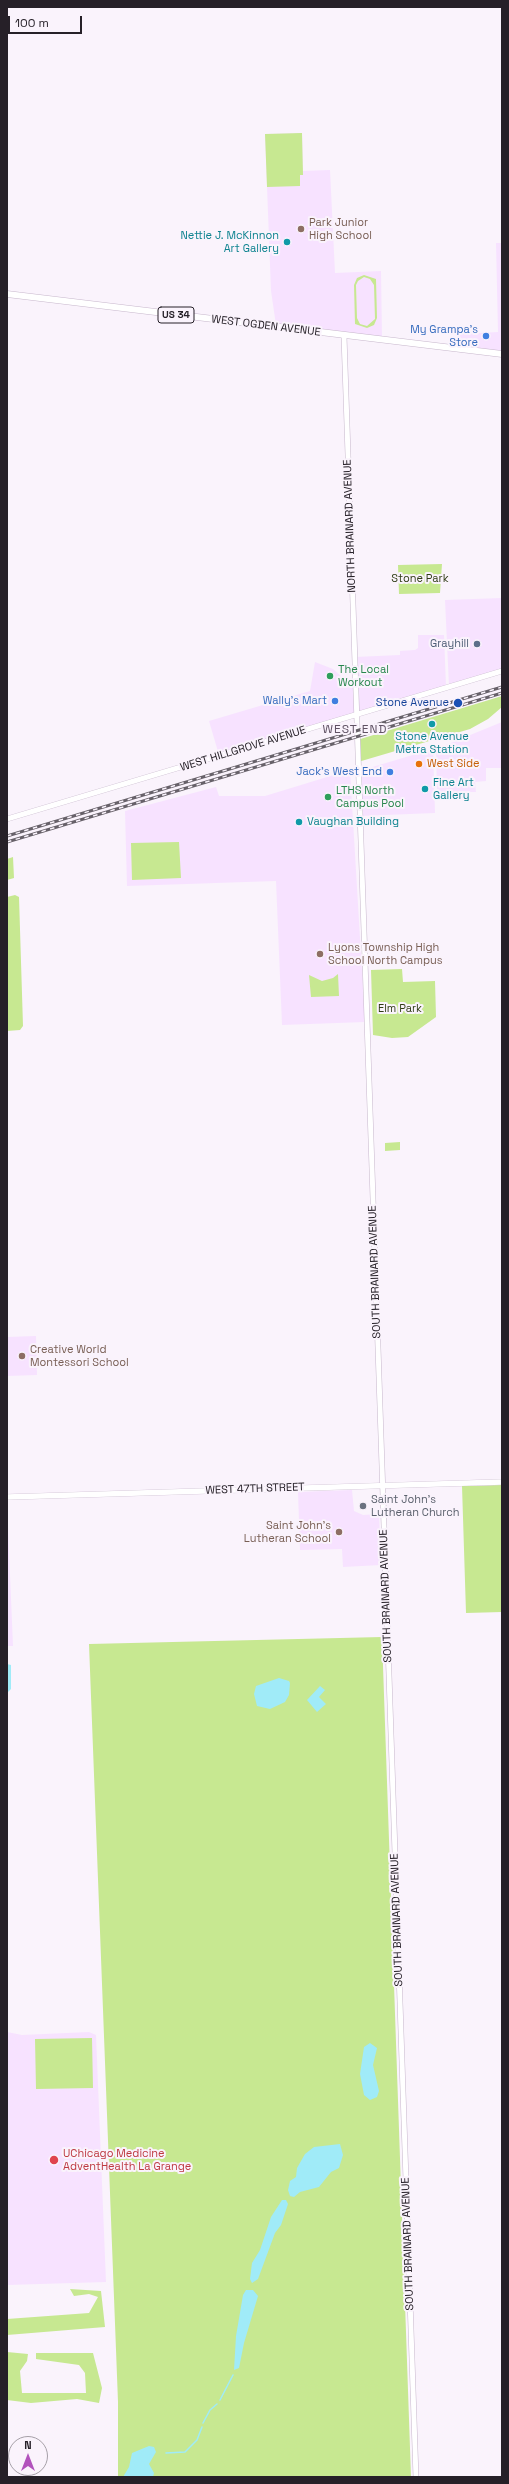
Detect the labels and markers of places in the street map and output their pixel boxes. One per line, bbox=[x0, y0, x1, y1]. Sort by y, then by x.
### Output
place label: Park Junior High School bbox=[309, 216, 372, 242]
marker: Park Junior High School bbox=[296, 224, 306, 234]
place label: Nettie J. McKinnon Art Gallery bbox=[180, 229, 279, 255]
marker: Nettie J. McKinnon Art Gallery bbox=[282, 237, 292, 247]
place label: My Grampa's Store bbox=[410, 323, 478, 349]
marker: My Grampa's Store bbox=[481, 331, 491, 341]
place label: Grayhill bbox=[430, 637, 469, 651]
marker: Grayhill bbox=[472, 639, 482, 649]
place label: The Local Workout bbox=[338, 663, 389, 689]
marker: The Local Workout bbox=[325, 671, 335, 681]
place label: Wally's Mart bbox=[263, 694, 327, 708]
marker: Wally's Mart bbox=[330, 696, 340, 706]
place label: Stone Avenue bbox=[376, 696, 449, 710]
marker: Stone Avenue bbox=[452, 697, 464, 709]
marker: Stone Avenue Metra Station bbox=[427, 719, 437, 729]
place label: Stone Avenue Metra Station bbox=[395, 730, 469, 756]
place label: West Side bbox=[427, 757, 480, 771]
marker: West Side bbox=[414, 759, 424, 769]
place label: Jack's West End bbox=[296, 765, 382, 779]
marker: Jack's West End bbox=[385, 767, 395, 777]
place label: Fine Art Gallery bbox=[433, 776, 474, 802]
place label: LTHS North Campus Pool bbox=[336, 784, 404, 810]
marker: Fine Art Gallery bbox=[420, 784, 430, 794]
marker: LTHS North Campus Pool bbox=[323, 792, 333, 802]
place label: Vaughan Building bbox=[307, 815, 399, 829]
marker: Vaughan Building bbox=[294, 817, 304, 827]
place label: Lyons Township High School North Campus bbox=[328, 941, 443, 967]
marker: Lyons Township High School North Campus bbox=[315, 949, 325, 959]
place label: Creative World Montessori School bbox=[30, 1343, 129, 1369]
marker: Creative World Montessori School bbox=[17, 1351, 27, 1361]
place label: Saint John's Lutheran Church bbox=[371, 1493, 460, 1519]
marker: Saint John's Lutheran Church bbox=[358, 1501, 368, 1511]
place label: Saint John's Lutheran School bbox=[244, 1519, 331, 1545]
marker: Saint John's Lutheran School bbox=[334, 1527, 344, 1537]
place label: UChicago Medicine AdventHealth La Grange bbox=[63, 2147, 191, 2173]
marker: UChicago Medicine AdventHealth La Grange bbox=[48, 2154, 60, 2166]

